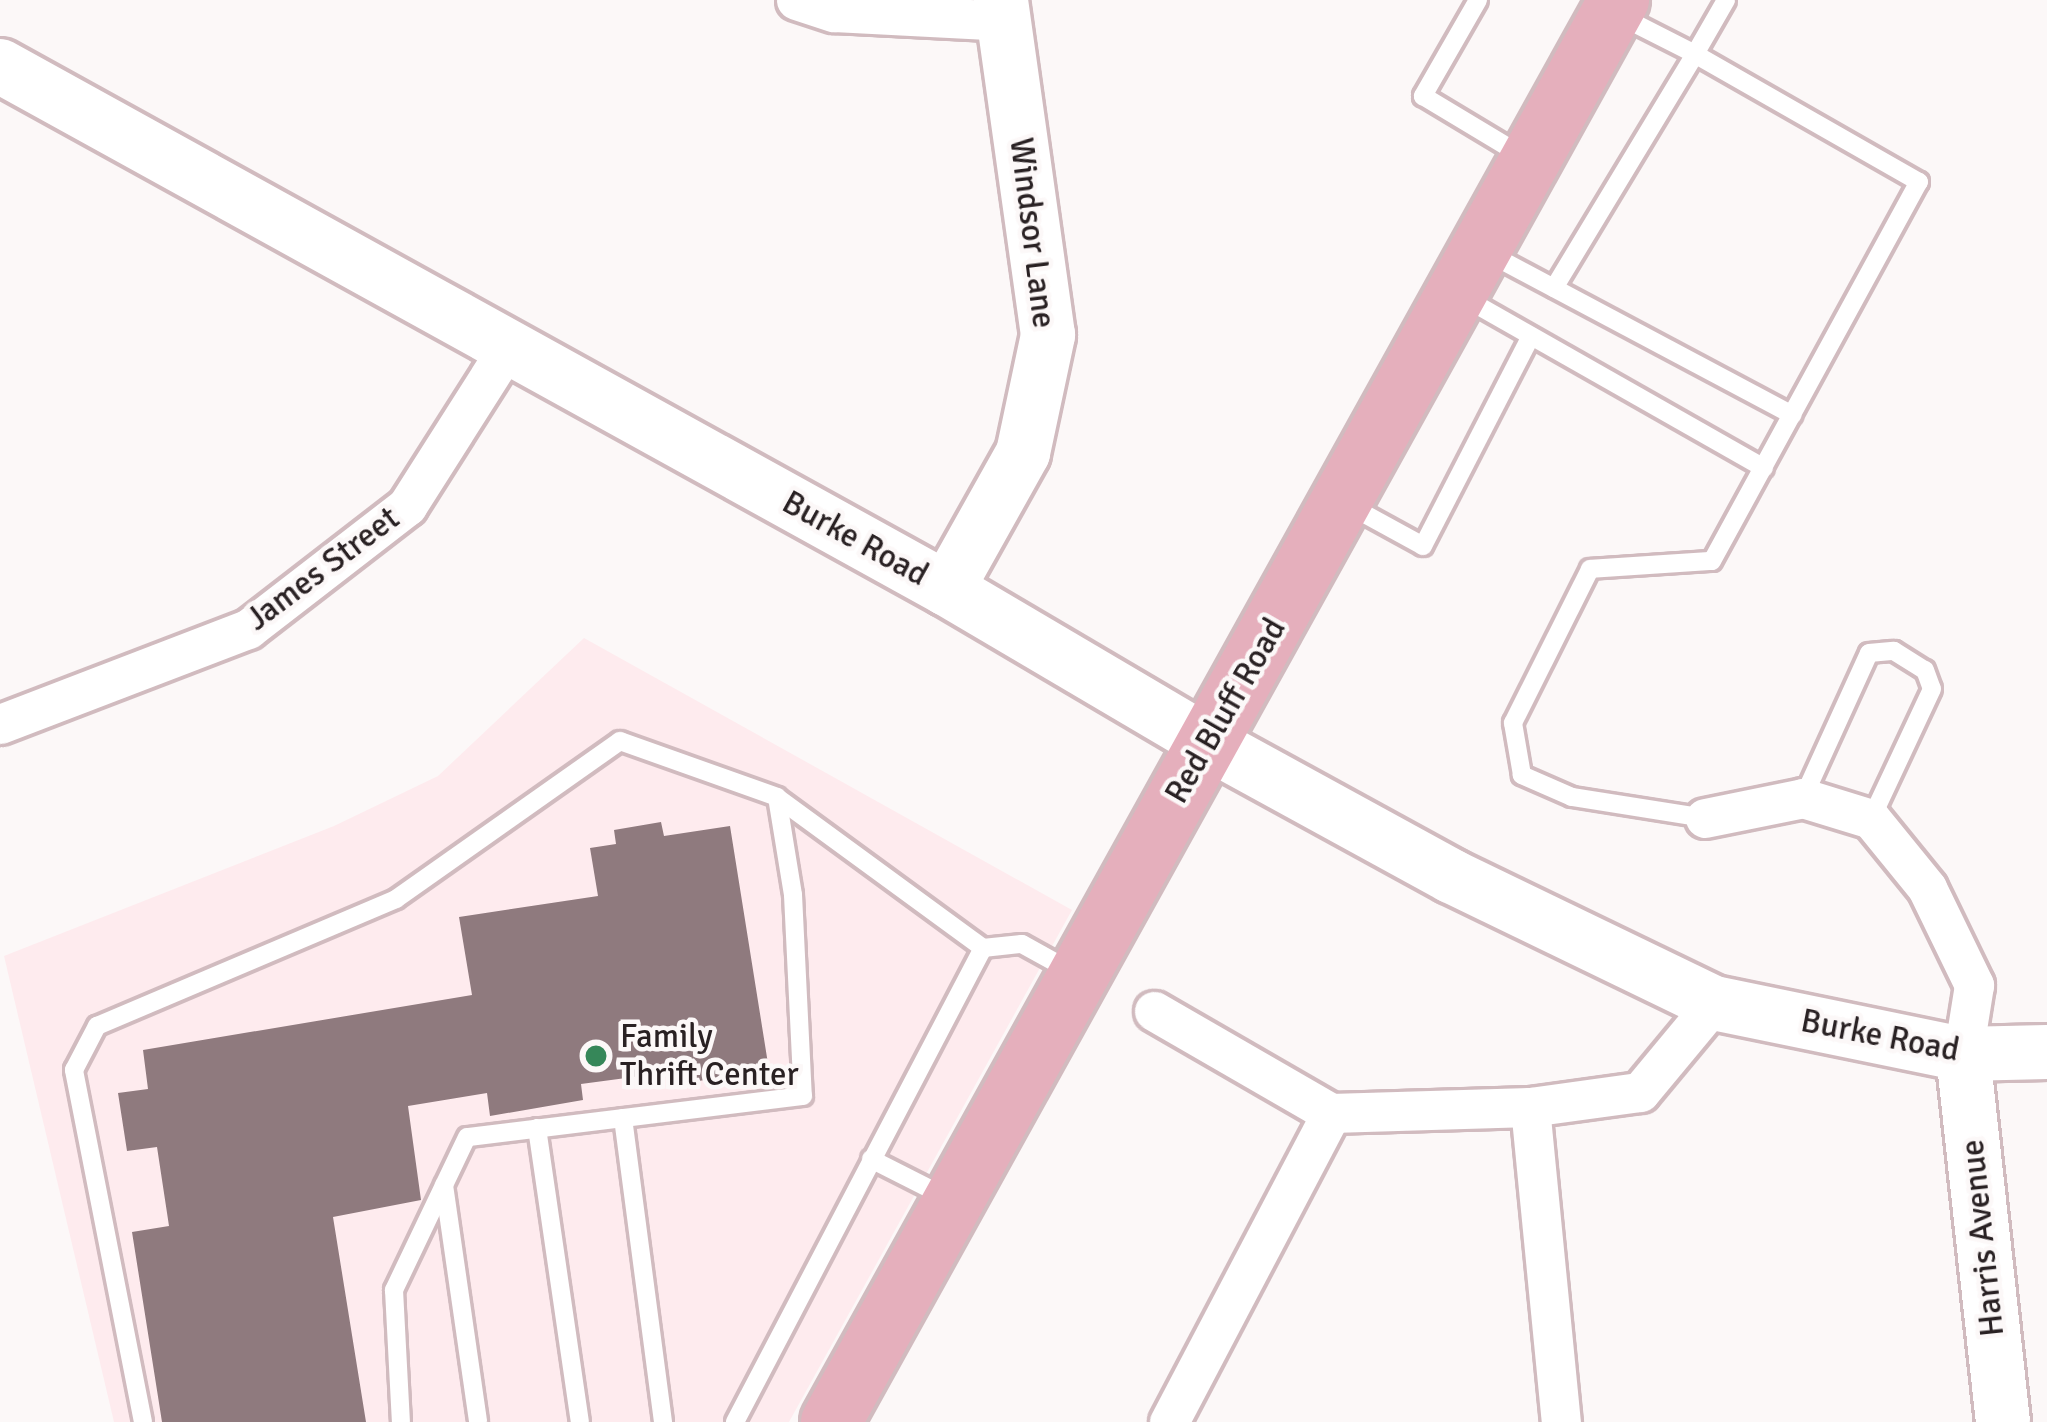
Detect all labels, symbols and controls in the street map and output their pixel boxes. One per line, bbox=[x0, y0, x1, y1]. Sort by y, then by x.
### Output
street label: Windsor Lane bbox=[1001, 135, 1063, 331]
street label: Burke Road bbox=[775, 483, 935, 595]
street label: James Street bbox=[239, 499, 407, 639]
street label: Red Bluff Road bbox=[1157, 611, 1295, 811]
street label: Burke Road bbox=[1797, 1001, 1963, 1071]
place label: Family Thrift Center bbox=[620, 1017, 799, 1095]
marker: Family Thrift Center bbox=[583, 1043, 609, 1069]
street label: Harris Avenue bbox=[1953, 1138, 2013, 1338]

